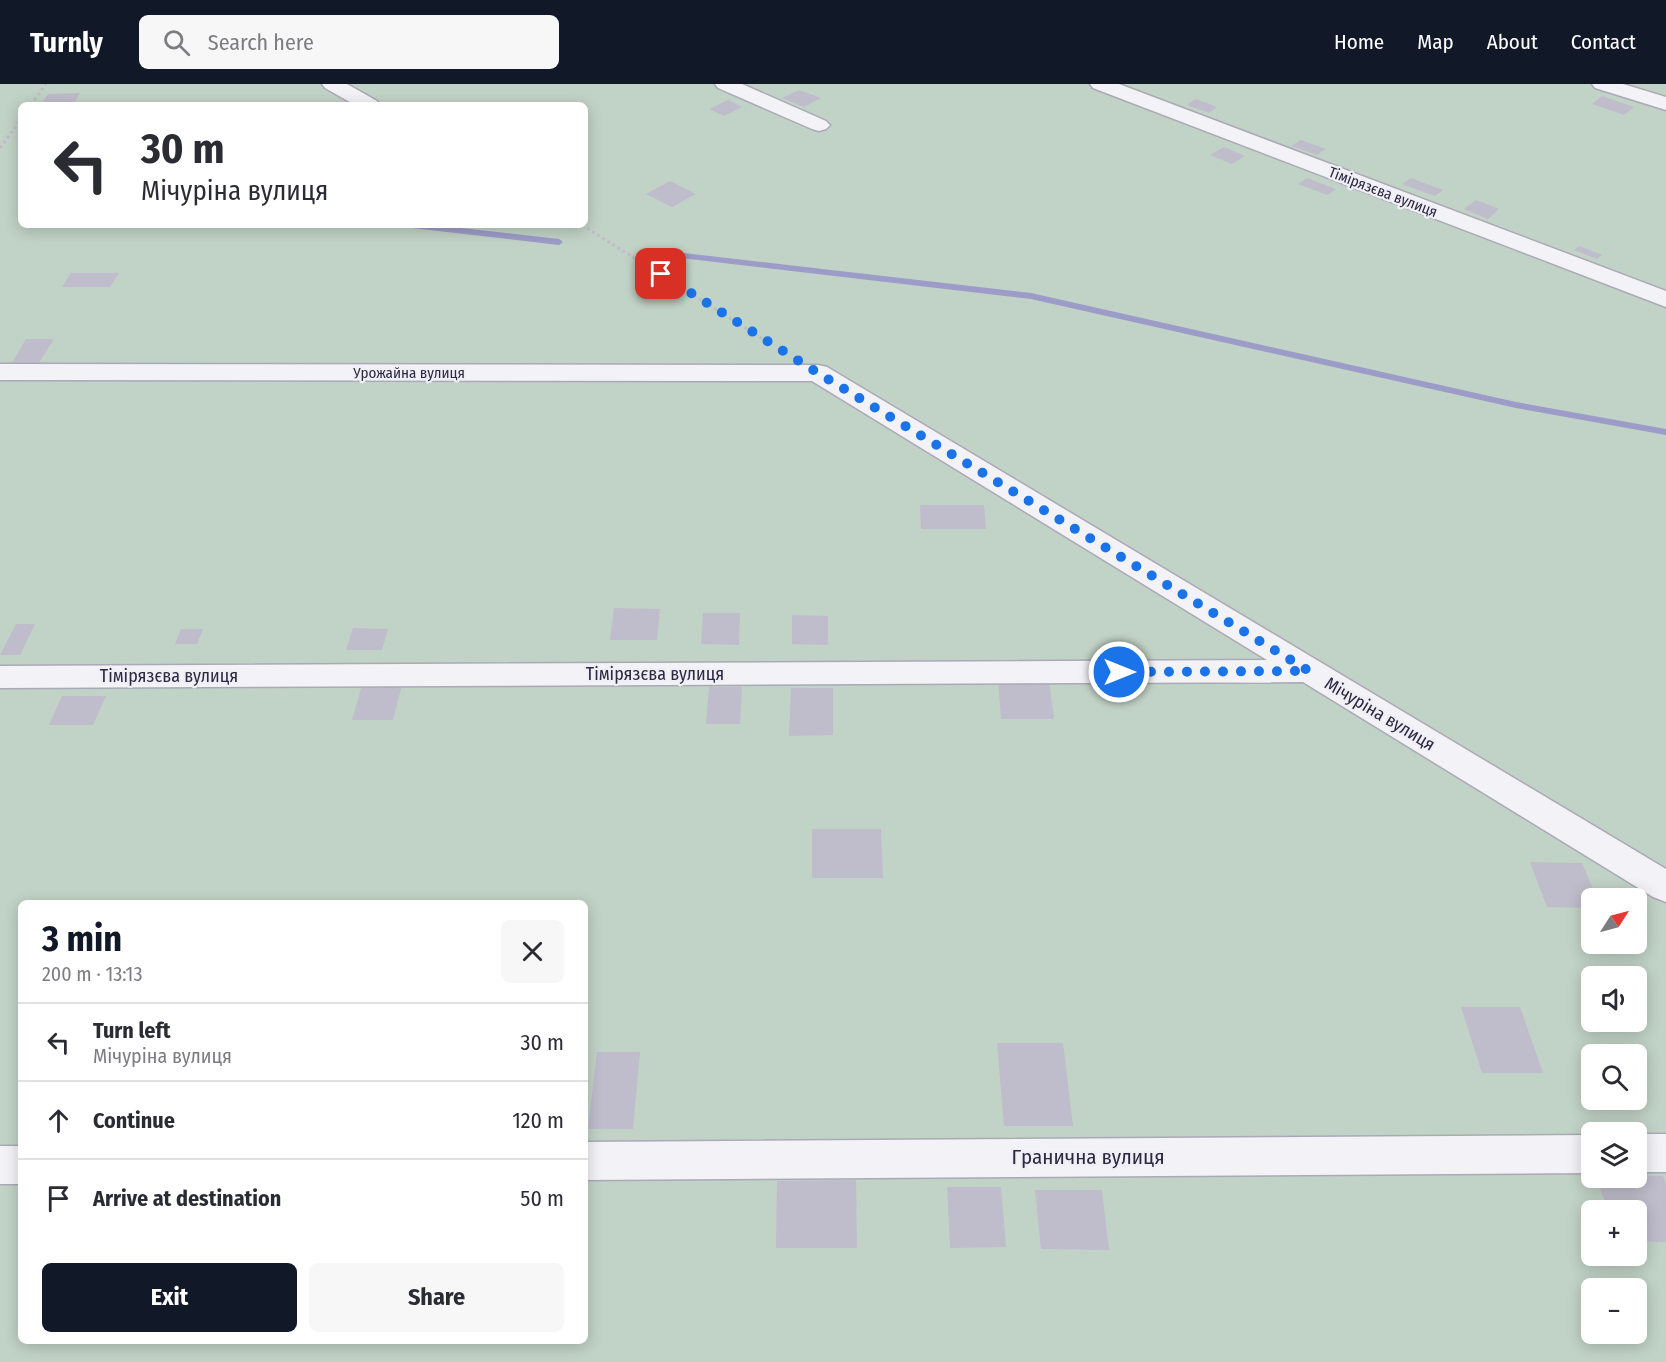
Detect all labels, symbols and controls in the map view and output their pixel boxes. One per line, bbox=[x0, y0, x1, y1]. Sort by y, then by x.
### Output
search box bbox=[139, 15, 559, 69]
text: Turnly bbox=[30, 26, 103, 59]
icon: search bbox=[160, 26, 193, 59]
text: Search here bbox=[208, 29, 314, 56]
text: Home bbox=[1334, 29, 1384, 55]
text: Map bbox=[1417, 29, 1454, 55]
text: About bbox=[1487, 29, 1538, 55]
text: Contact bbox=[1571, 29, 1636, 55]
text: 30 m bbox=[141, 124, 225, 174]
icon: left bbox=[42, 126, 120, 204]
street label: Тімірязєва вулиця bbox=[1326, 163, 1440, 221]
text: Мічуріна вулиця bbox=[141, 175, 329, 207]
pin bbox=[635, 248, 686, 299]
icon: arrive bbox=[644, 257, 677, 290]
street label: Урожайна вулиця bbox=[352, 364, 465, 382]
position arrow bbox=[1087, 640, 1151, 704]
street label: Тімірязєва вулиця bbox=[586, 663, 724, 685]
street label: Тімірязєва вулиця bbox=[100, 665, 238, 687]
street label: Мічуріна вулиця bbox=[1321, 672, 1439, 756]
north arrow bbox=[1581, 888, 1647, 954]
map controls bbox=[1581, 888, 1647, 1344]
text: 3 min bbox=[42, 917, 122, 961]
button: close bbox=[501, 920, 564, 983]
text: 200 m · 13:13 bbox=[42, 962, 142, 986]
button: sound bbox=[1581, 966, 1647, 1032]
text: Turn left bbox=[93, 1017, 171, 1044]
icon: left bbox=[42, 1026, 75, 1059]
text: 30 m bbox=[521, 1029, 564, 1056]
text: Мічуріна вулиця bbox=[93, 1044, 232, 1068]
button: search bbox=[1581, 1044, 1647, 1110]
icon: ahead bbox=[42, 1104, 75, 1137]
text: Continue bbox=[93, 1107, 175, 1134]
text: 120 m bbox=[512, 1107, 564, 1134]
button: layers bbox=[1581, 1122, 1647, 1188]
street label: Гранична вулиця bbox=[1011, 1144, 1165, 1170]
icon: arrive bbox=[42, 1182, 75, 1215]
text: Arrive at destination bbox=[93, 1185, 281, 1212]
text: 50 m bbox=[520, 1185, 564, 1212]
button: + bbox=[1581, 1200, 1647, 1266]
button: Exit bbox=[42, 1263, 297, 1332]
button: Share bbox=[309, 1263, 564, 1332]
button: − bbox=[1581, 1278, 1647, 1344]

